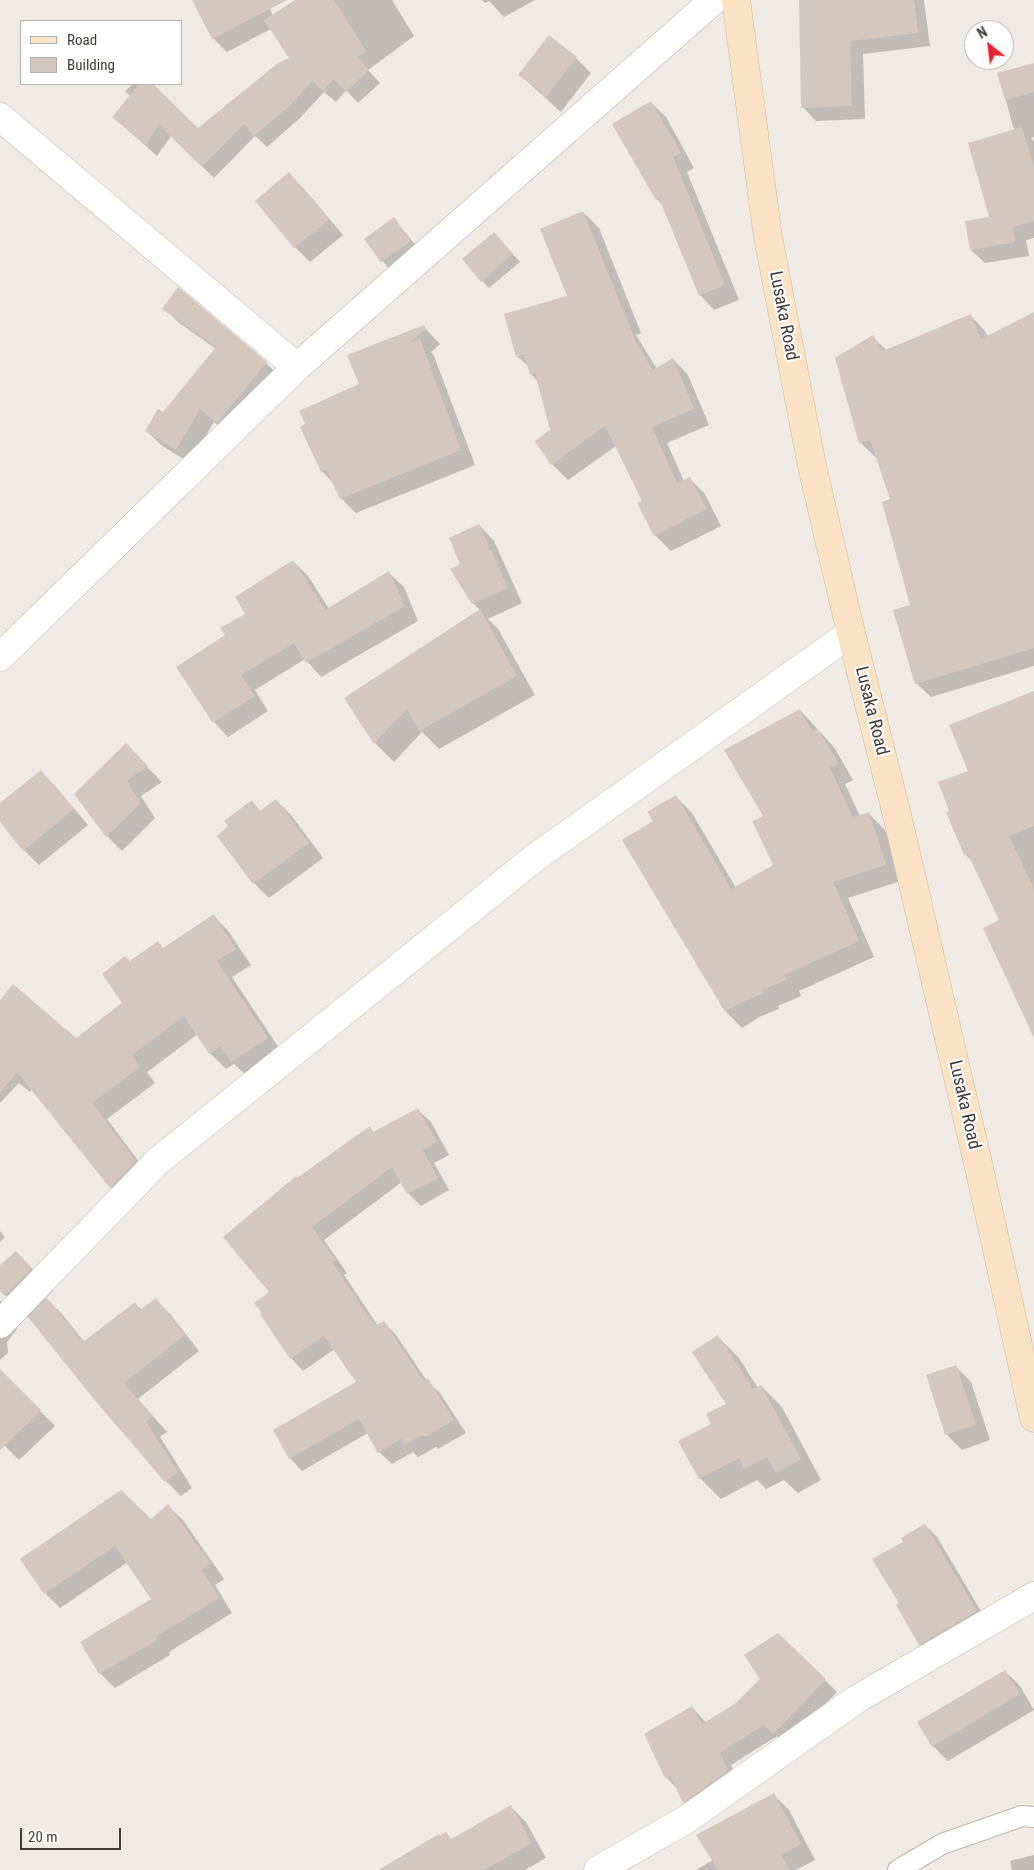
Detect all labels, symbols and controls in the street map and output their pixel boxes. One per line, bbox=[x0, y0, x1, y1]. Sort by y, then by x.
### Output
legend bbox=[20, 20, 182, 85]
north arrow bbox=[964, 20, 1014, 70]
text: N bbox=[975, 24, 990, 42]
text: Road bbox=[67, 31, 97, 49]
text: Building bbox=[67, 56, 115, 74]
street label: Lusaka Road bbox=[764, 269, 802, 363]
street label: Lusaka Road bbox=[850, 664, 892, 758]
street label: Lusaka Road bbox=[943, 1058, 985, 1152]
scale bar bbox=[22, 1818, 124, 1850]
text: 20 m bbox=[28, 1828, 58, 1846]

